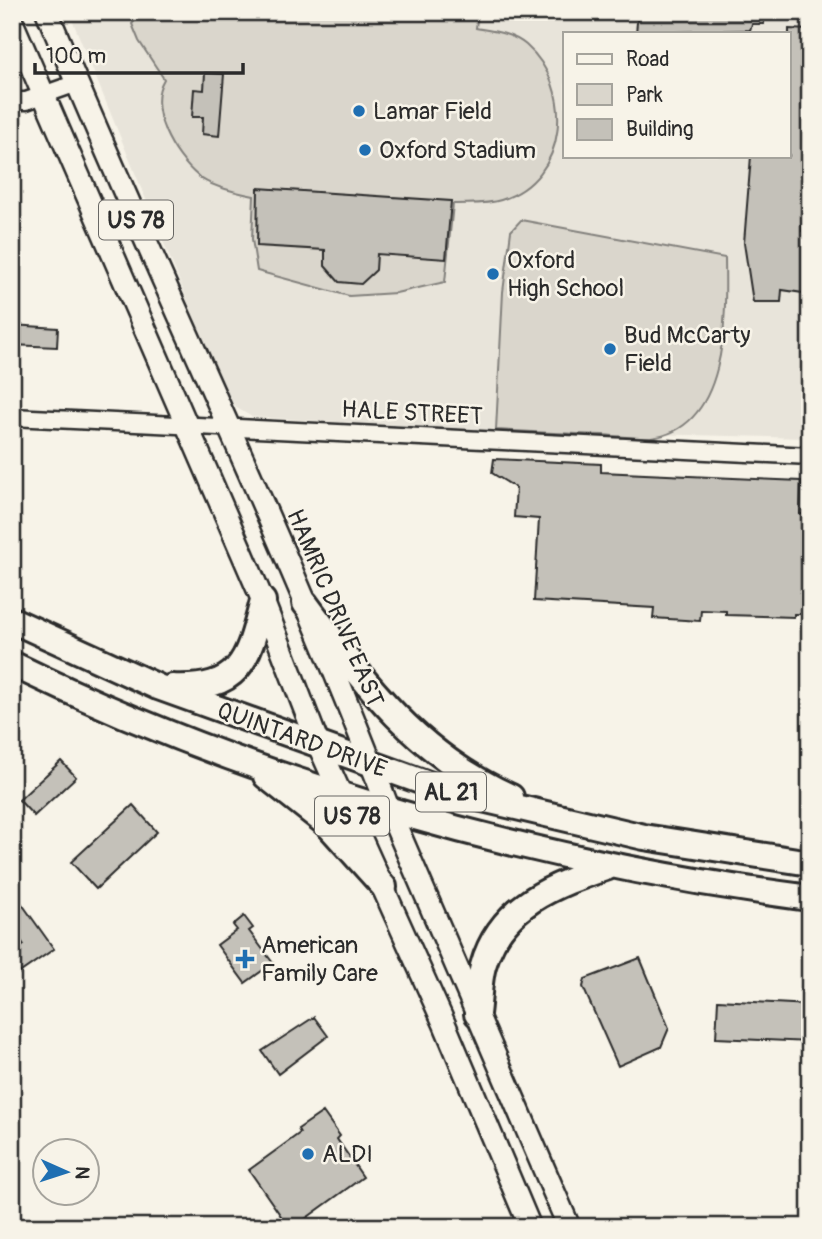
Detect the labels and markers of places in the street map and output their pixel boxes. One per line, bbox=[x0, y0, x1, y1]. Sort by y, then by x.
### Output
place label: Lamar Field bbox=[373, 97, 492, 126]
marker: Lamar Field bbox=[351, 103, 367, 119]
place label: Oxford Stadium bbox=[379, 136, 536, 165]
marker: Oxford Stadium bbox=[357, 142, 373, 158]
place label: Oxford High School bbox=[507, 246, 624, 303]
marker: Oxford High School bbox=[485, 266, 501, 282]
place label: Bud McCarty Field bbox=[624, 321, 751, 378]
marker: Bud McCarty Field bbox=[602, 341, 618, 357]
place label: American Family Care bbox=[261, 931, 378, 988]
marker: American Family Care bbox=[235, 949, 255, 969]
place label: ALDI bbox=[322, 1140, 373, 1169]
marker: ALDI bbox=[300, 1146, 316, 1162]

